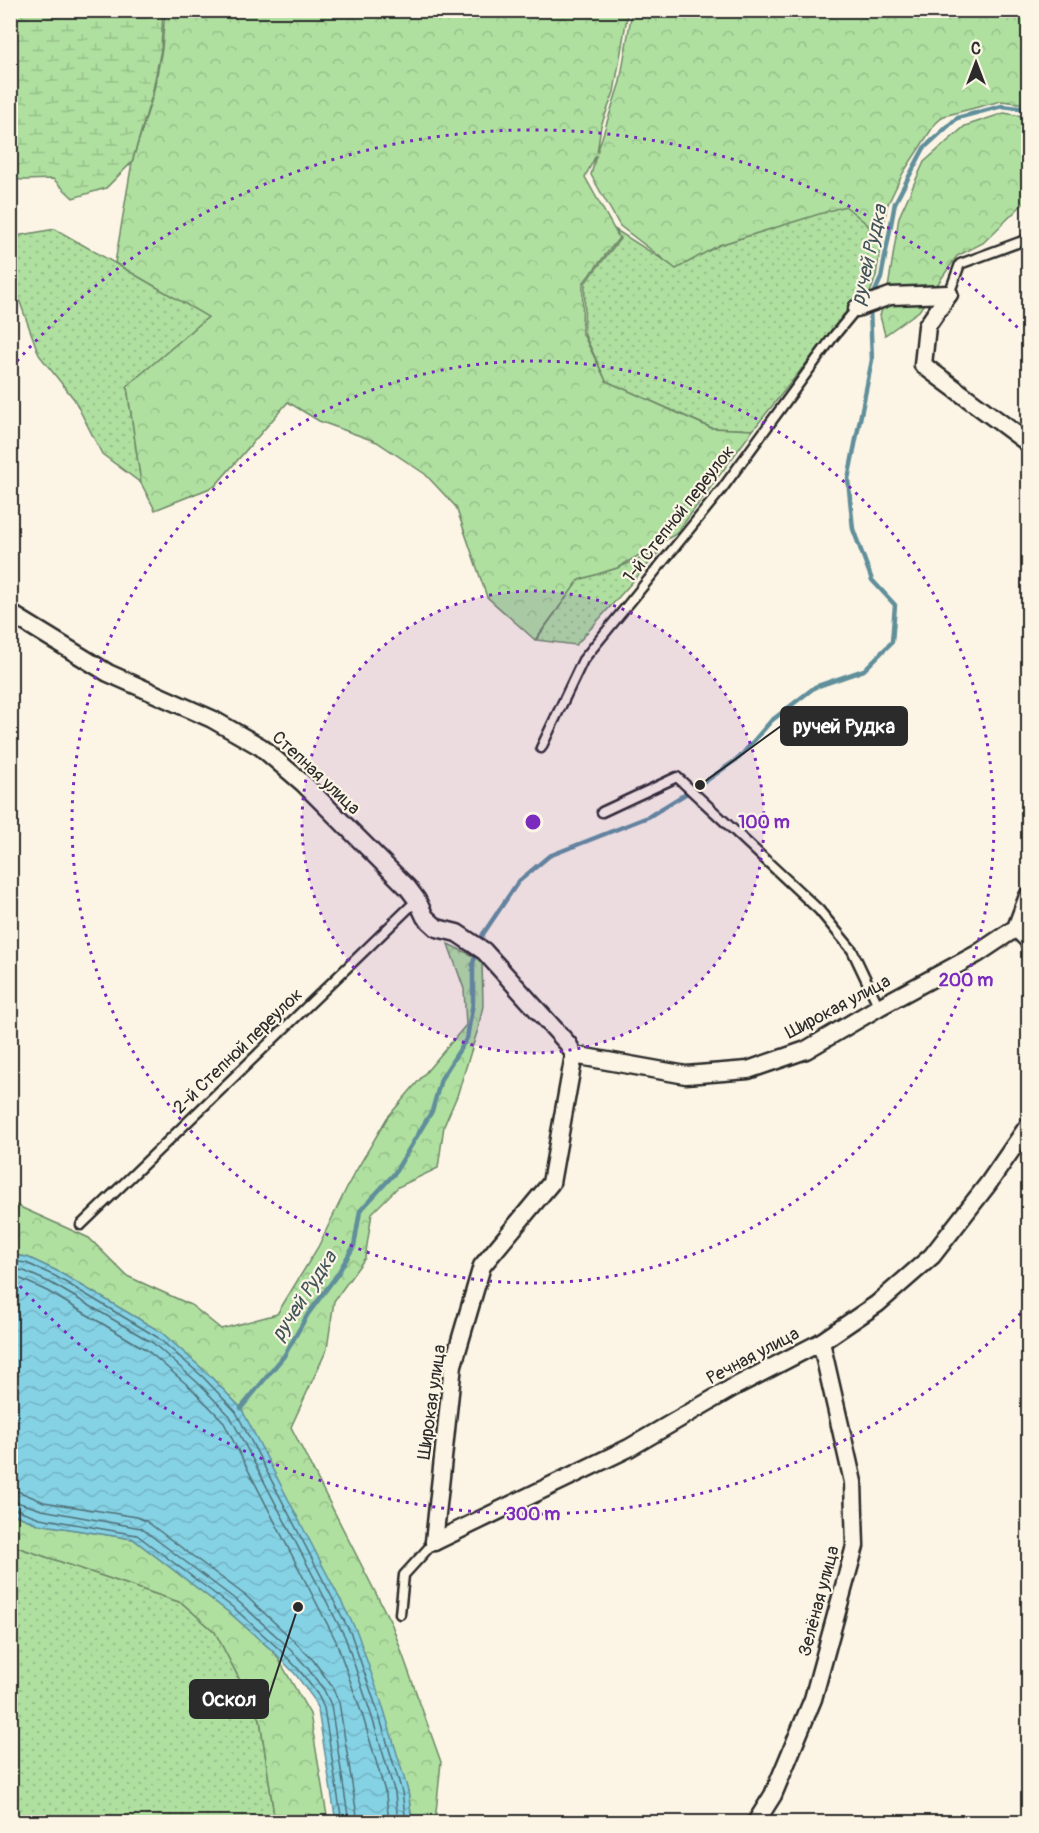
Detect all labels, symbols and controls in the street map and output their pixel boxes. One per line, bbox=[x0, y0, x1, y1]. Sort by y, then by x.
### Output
north arrow bbox=[946, 33, 1006, 93]
text: С bbox=[971, 39, 981, 59]
water label: ручей Рудка bbox=[845, 201, 893, 307]
street label: 1-й Степной переулок bbox=[618, 441, 740, 587]
callout: ручей Рудка bbox=[781, 707, 907, 745]
text: ручей Рудка bbox=[793, 714, 895, 739]
street label: Степная улица bbox=[267, 726, 365, 820]
text: 100 m bbox=[738, 811, 790, 834]
centre of rings bbox=[523, 812, 543, 832]
text: 200 m bbox=[939, 969, 993, 992]
street label: Широкая улица bbox=[782, 970, 894, 1044]
street label: 2-й Степной переулок bbox=[168, 983, 308, 1119]
water label: ручей Рудка bbox=[266, 1245, 343, 1346]
street label: Речная улица bbox=[703, 1322, 803, 1390]
street label: Широкая улица bbox=[413, 1343, 451, 1461]
text: 300 m bbox=[506, 1503, 560, 1526]
street label: Зелёная улица bbox=[793, 1543, 845, 1659]
callout: Оскол bbox=[190, 1680, 268, 1718]
text: Оскол bbox=[202, 1687, 256, 1712]

